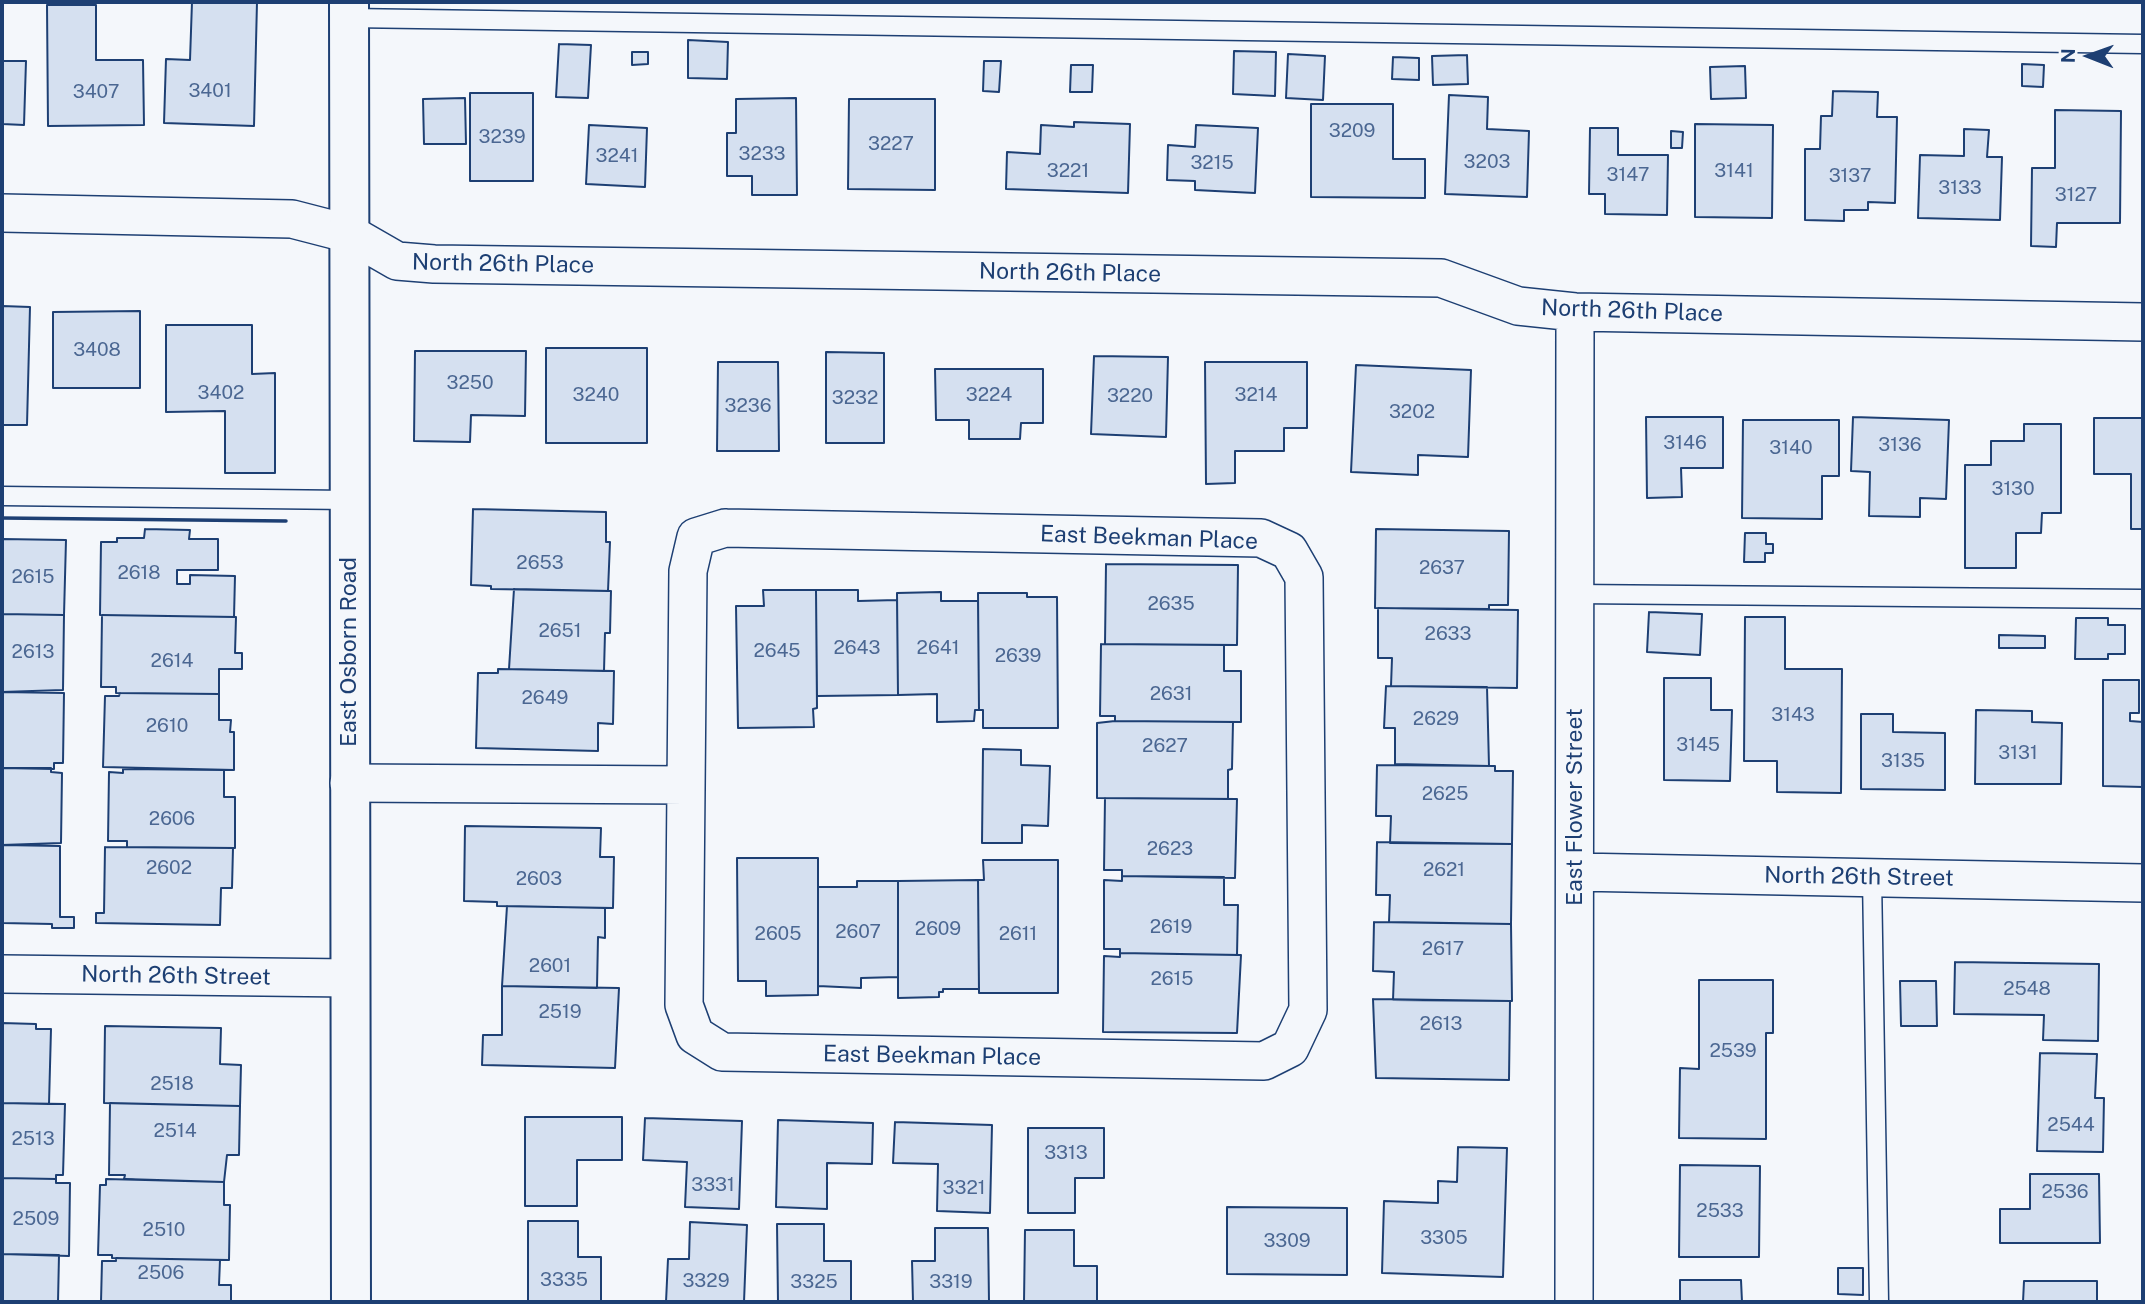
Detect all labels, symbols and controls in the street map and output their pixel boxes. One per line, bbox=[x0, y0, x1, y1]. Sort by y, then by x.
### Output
north arrow bbox=[2054, 21, 2124, 91]
text: N bbox=[2057, 48, 2079, 63]
house number: 3401 bbox=[188, 80, 232, 102]
house number: 3407 bbox=[73, 81, 119, 103]
house number: 3209 bbox=[1329, 120, 1375, 142]
house number: 3239 bbox=[478, 126, 526, 148]
house number: 3227 bbox=[868, 133, 914, 155]
house number: 3233 bbox=[738, 143, 786, 165]
house number: 3241 bbox=[596, 145, 638, 167]
house number: 3203 bbox=[1464, 151, 1510, 173]
house number: 3215 bbox=[1190, 152, 1234, 174]
house number: 3221 bbox=[1047, 160, 1089, 182]
house number: 3141 bbox=[1714, 160, 1754, 182]
house number: 3147 bbox=[1606, 164, 1650, 186]
house number: 3137 bbox=[1829, 165, 1871, 187]
house number: 3133 bbox=[1938, 177, 1982, 199]
house number: 3127 bbox=[2055, 184, 2097, 206]
street label: North 26th Place bbox=[412, 249, 594, 279]
street label: North 26th Place bbox=[979, 258, 1161, 288]
street label: North 26th Place bbox=[1541, 294, 1723, 328]
house number: 3408 bbox=[73, 339, 121, 361]
house number: 3250 bbox=[446, 372, 494, 394]
house number: 3402 bbox=[198, 382, 244, 404]
house number: 3240 bbox=[573, 384, 619, 406]
house number: 3224 bbox=[966, 384, 1012, 406]
house number: 3214 bbox=[1235, 384, 1277, 406]
house number: 3220 bbox=[1107, 385, 1153, 407]
house number: 3232 bbox=[832, 387, 878, 409]
house number: 3236 bbox=[725, 395, 771, 417]
house number: 3202 bbox=[1389, 401, 1435, 423]
house number: 3146 bbox=[1663, 432, 1707, 454]
house number: 3136 bbox=[1878, 434, 1922, 456]
house number: 3140 bbox=[1769, 437, 1813, 459]
house number: 3130 bbox=[1991, 478, 2035, 500]
street label: East Beekman Place bbox=[1039, 520, 1259, 556]
house number: 2653 bbox=[516, 552, 564, 574]
street label: East Osborn Road bbox=[335, 557, 363, 747]
house number: 2637 bbox=[1419, 557, 1465, 579]
house number: 2618 bbox=[117, 562, 161, 584]
house number: 2615 bbox=[11, 566, 55, 588]
house number: 2635 bbox=[1147, 593, 1195, 615]
house number: 2651 bbox=[538, 620, 582, 642]
house number: 2633 bbox=[1425, 623, 1471, 645]
house number: 2643 bbox=[833, 637, 881, 659]
house number: 2641 bbox=[917, 637, 959, 659]
house number: 2645 bbox=[753, 640, 801, 662]
house number: 2613 bbox=[12, 641, 54, 663]
house number: 2639 bbox=[995, 645, 1041, 667]
house number: 2614 bbox=[151, 650, 193, 672]
house number: 2631 bbox=[1150, 683, 1192, 705]
house number: 2649 bbox=[522, 687, 568, 709]
house number: 3143 bbox=[1771, 704, 1815, 726]
house number: 2629 bbox=[1413, 708, 1459, 730]
street label: East Flower Street bbox=[1561, 708, 1589, 906]
house number: 2610 bbox=[146, 715, 188, 737]
house number: 3145 bbox=[1676, 734, 1720, 756]
house number: 2627 bbox=[1142, 735, 1188, 757]
house number: 3131 bbox=[1998, 742, 2038, 764]
house number: 3135 bbox=[1881, 750, 1925, 772]
house number: 2625 bbox=[1422, 783, 1468, 805]
house number: 2606 bbox=[149, 808, 195, 830]
house number: 2623 bbox=[1147, 838, 1193, 860]
house number: 2602 bbox=[146, 857, 192, 879]
house number: 2621 bbox=[1423, 859, 1465, 881]
street label: North 26th Street bbox=[1764, 862, 1954, 892]
house number: 2603 bbox=[516, 868, 562, 890]
house number: 2619 bbox=[1150, 916, 1192, 938]
house number: 2609 bbox=[915, 918, 961, 940]
house number: 2607 bbox=[835, 921, 881, 943]
house number: 2605 bbox=[755, 923, 801, 945]
house number: 2611 bbox=[999, 923, 1037, 945]
house number: 2617 bbox=[1422, 938, 1464, 960]
house number: 2601 bbox=[529, 955, 571, 977]
street label: North 26th Street bbox=[81, 961, 271, 991]
house number: 2615 bbox=[1150, 968, 1194, 990]
house number: 2548 bbox=[2003, 978, 2051, 1000]
house number: 2519 bbox=[538, 1001, 582, 1023]
house number: 2613 bbox=[1420, 1013, 1462, 1035]
street label: East Beekman Place bbox=[823, 1040, 1041, 1072]
house number: 2539 bbox=[1709, 1040, 1757, 1062]
house number: 2518 bbox=[150, 1073, 194, 1095]
house number: 2544 bbox=[2047, 1114, 2095, 1136]
house number: 2514 bbox=[153, 1120, 197, 1142]
house number: 2513 bbox=[11, 1128, 55, 1150]
house number: 3313 bbox=[1044, 1142, 1088, 1164]
house number: 3331 bbox=[691, 1174, 735, 1196]
house number: 3321 bbox=[943, 1177, 985, 1199]
house number: 2536 bbox=[2041, 1181, 2089, 1203]
house number: 2533 bbox=[1696, 1200, 1744, 1222]
house number: 2509 bbox=[13, 1208, 59, 1230]
house number: 2510 bbox=[143, 1219, 185, 1241]
house number: 3305 bbox=[1420, 1227, 1468, 1249]
house number: 3309 bbox=[1263, 1230, 1311, 1252]
house number: 2506 bbox=[138, 1262, 184, 1284]
house number: 3335 bbox=[540, 1269, 588, 1291]
house number: 3329 bbox=[682, 1270, 730, 1292]
house number: 3325 bbox=[790, 1271, 838, 1293]
house number: 3319 bbox=[929, 1271, 973, 1293]

